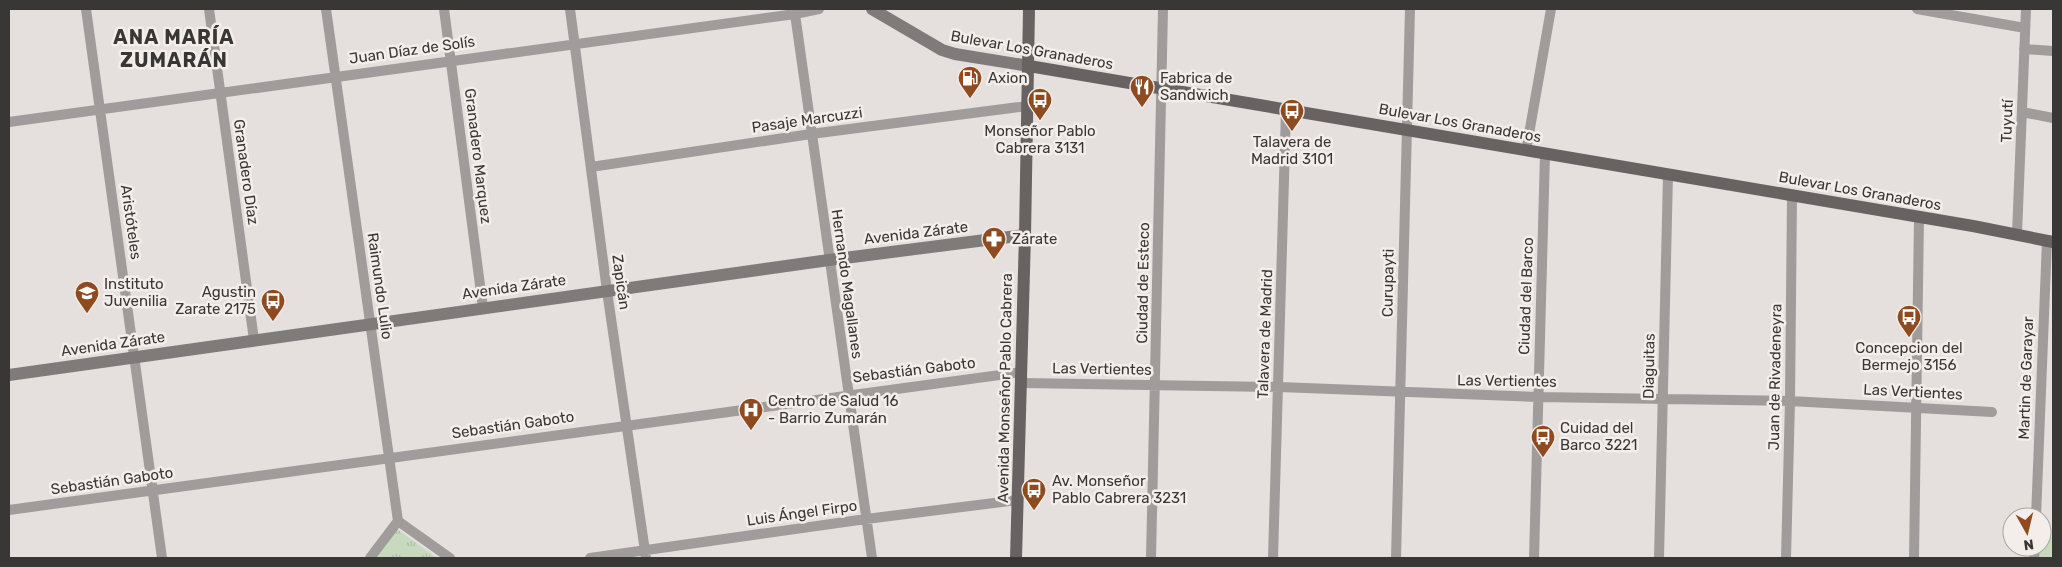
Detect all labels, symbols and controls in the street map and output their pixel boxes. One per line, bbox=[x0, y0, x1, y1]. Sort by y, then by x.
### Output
district label: ANA MARÍA ZUMARÁN bbox=[113, 25, 235, 72]
street label: Bulevar Los Granaderos bbox=[949, 27, 1115, 73]
street label: Juan Díaz de Solís bbox=[348, 32, 476, 68]
fuel station icon: Axion bbox=[957, 65, 983, 99]
place label: Axion bbox=[988, 69, 1027, 87]
place label: Fabrica de Sandwich bbox=[1160, 69, 1232, 104]
restaurant icon: Fabrica de Sandwich bbox=[1129, 74, 1155, 108]
street label: Granadero Marquez bbox=[461, 87, 495, 225]
bus stop icon: Monseñor Pablo Cabrera 3131 bbox=[1027, 87, 1053, 121]
bus stop icon: Talavera de Madrid 3101 bbox=[1279, 98, 1305, 132]
street label: Tuyutí bbox=[1997, 98, 2017, 143]
street label: Bulevar Los Granaderos bbox=[1377, 100, 1543, 146]
street label: Pasaje Marcuzzi bbox=[750, 103, 864, 137]
street label: Granadero Díaz bbox=[230, 118, 262, 226]
place label: Monseñor Pablo Cabrera 3131 bbox=[984, 122, 1096, 157]
place label: Talavera de Madrid 3101 bbox=[1251, 133, 1333, 168]
street label: Bulevar Los Granaderos bbox=[1777, 168, 1943, 214]
street label: Aristóteles bbox=[117, 183, 145, 261]
street label: Hernando Magallanes bbox=[828, 208, 866, 360]
street label: Avenida Zárate bbox=[863, 218, 969, 248]
street label: Ciudad de Esteco bbox=[1133, 222, 1153, 344]
pharmacy icon: Zárate bbox=[981, 226, 1007, 260]
place label: Zárate bbox=[1012, 230, 1057, 248]
street label: Raimundo Lulio bbox=[364, 232, 396, 340]
street label: Ciudad del Barco bbox=[1515, 237, 1537, 355]
street label: Curupayti bbox=[1378, 249, 1398, 317]
street label: Zapicán bbox=[608, 253, 634, 311]
street label: Talavera de Madrid bbox=[1254, 269, 1276, 399]
street label: Avenida Zárate bbox=[461, 271, 567, 303]
street label: Avenida Monseñor Pablo Cabrera bbox=[994, 273, 1016, 503]
place label: Instituto Juvenilia bbox=[104, 275, 167, 310]
school or university icon: Instituto Juvenilia bbox=[74, 280, 100, 314]
place label: Agustin Zarate 2175 bbox=[175, 283, 256, 318]
bus stop icon: Agustin Zarate 2175 bbox=[260, 288, 286, 322]
street label: Juan de Rivadeneyra bbox=[1765, 303, 1785, 451]
bus stop icon: Concepcion del Bermejo 3156 bbox=[1896, 304, 1922, 338]
street label: Martin de Garayar bbox=[2015, 316, 2037, 440]
street label: Avenida Zárate bbox=[60, 328, 166, 360]
street label: Diaguitas bbox=[1639, 333, 1659, 399]
place label: Concepcion del Bermejo 3156 bbox=[1855, 339, 1963, 374]
street label: Sebastián Gaboto bbox=[852, 354, 976, 386]
street label: Las Vertientes bbox=[1052, 359, 1152, 379]
street label: Las Vertientes bbox=[1457, 371, 1557, 391]
street label: Las Vertientes bbox=[1863, 380, 1964, 404]
place label: Centro de Salud 16 - Barrio Zumarán bbox=[768, 392, 898, 427]
hospital icon: Centro de Salud 16 - Barrio Zumarán bbox=[738, 397, 764, 431]
street label: Sebastián Gaboto bbox=[451, 407, 575, 443]
place label: Cuidad del Barco 3221 bbox=[1560, 419, 1637, 454]
bus stop icon: Cuidad del Barco 3221 bbox=[1530, 424, 1556, 458]
street label: Sebastián Gaboto bbox=[50, 463, 174, 499]
place label: Av. Monseñor Pablo Cabrera 3231 bbox=[1052, 472, 1186, 507]
bus stop icon: Av. Monseñor Pablo Cabrera 3231 bbox=[1021, 477, 1047, 511]
street label: Luis Ángel Firpo bbox=[746, 496, 858, 530]
north arrow bbox=[2002, 507, 2052, 557]
text: N bbox=[2023, 535, 2035, 553]

